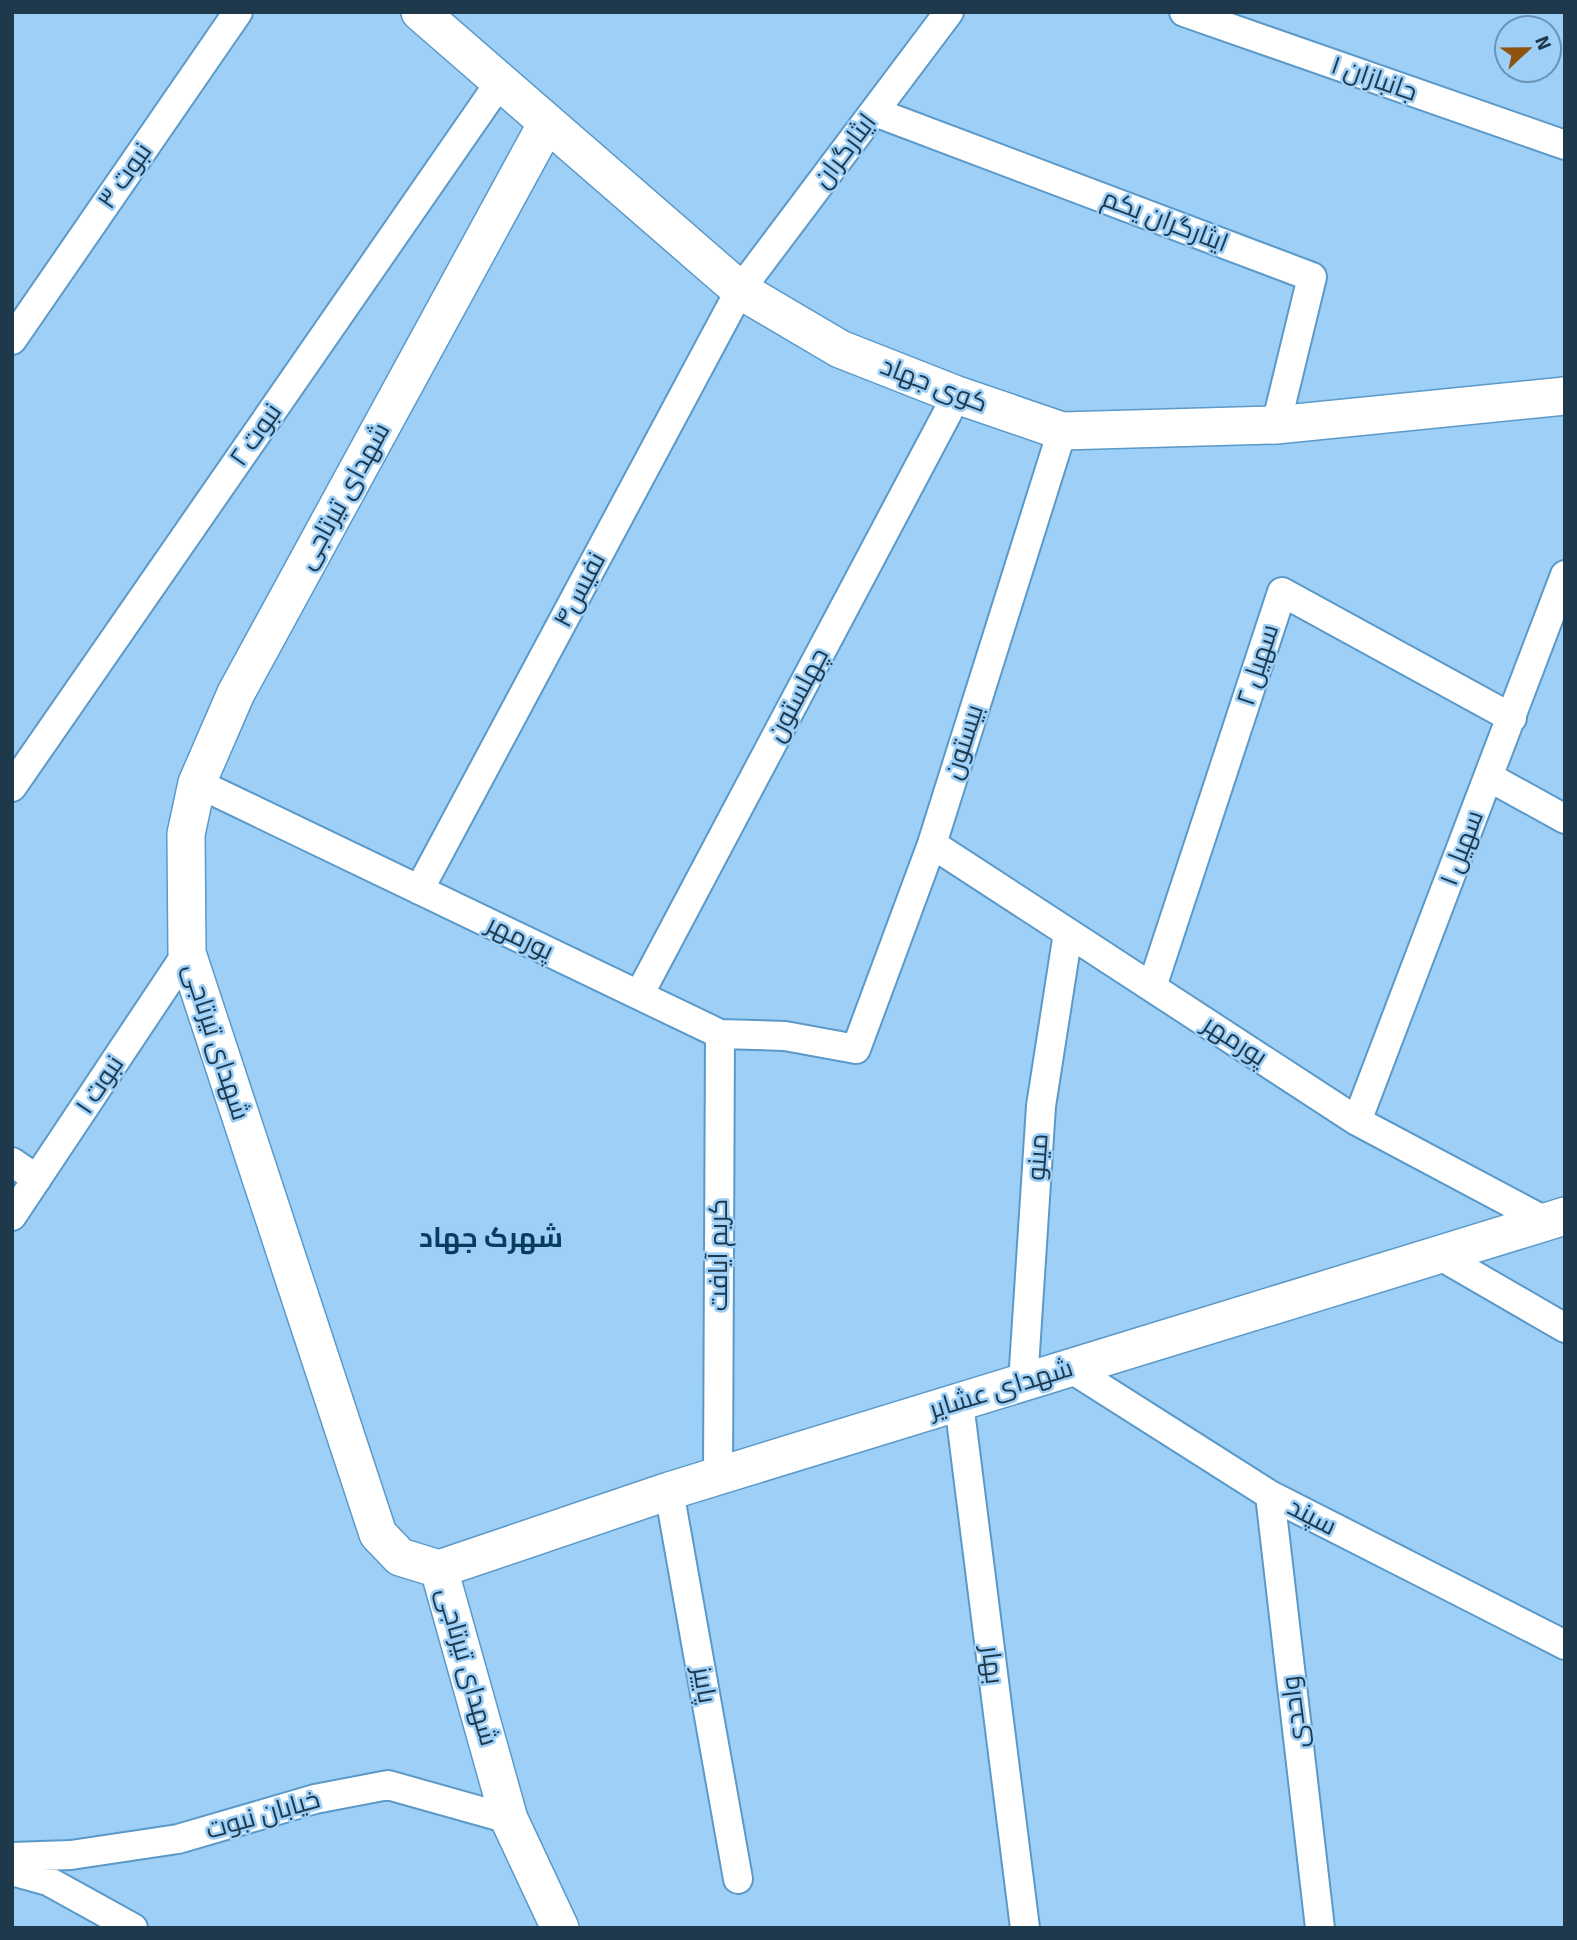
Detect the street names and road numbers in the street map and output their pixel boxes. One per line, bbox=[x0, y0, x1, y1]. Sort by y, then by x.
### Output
street label: جانبازان ۱ bbox=[1327, 49, 1421, 109]
street label: ایثارگران bbox=[806, 107, 884, 195]
street label: نبوت ۳ bbox=[91, 137, 159, 215]
street label: ایثارگران یکم bbox=[1097, 182, 1233, 261]
street label: کوی جهاد bbox=[876, 350, 992, 420]
street label: نبوت ۲ bbox=[223, 397, 289, 473]
street label: شهدای تیرتاجی bbox=[290, 417, 398, 575]
street label: نفیس۴ bbox=[547, 547, 613, 633]
street label: سهیل ۲ bbox=[1230, 620, 1286, 710]
street label: چهلستون bbox=[760, 642, 836, 748]
street label: بیستون bbox=[937, 700, 991, 784]
street label: سهیل ۱ bbox=[1433, 806, 1491, 890]
street label: پورمهر bbox=[480, 907, 559, 968]
street label: شهدای تیرتاجی bbox=[176, 960, 256, 1124]
street label: پورمهر bbox=[1195, 1007, 1273, 1074]
street label: نبوت ۱ bbox=[69, 1050, 131, 1120]
street label: مینو bbox=[1020, 1132, 1056, 1182]
street label: کریم آیافت bbox=[703, 1199, 736, 1311]
street label: شهدای عشایر bbox=[923, 1352, 1077, 1427]
street label: سپند bbox=[1282, 1491, 1342, 1543]
street label: شهدای تیرتاجی bbox=[429, 1584, 505, 1750]
street label: بهار bbox=[974, 1642, 1010, 1686]
street label: پاییز bbox=[685, 1662, 723, 1706]
street label: واحدی bbox=[1275, 1674, 1315, 1750]
street label: خیابان نبوت bbox=[202, 1783, 324, 1847]

